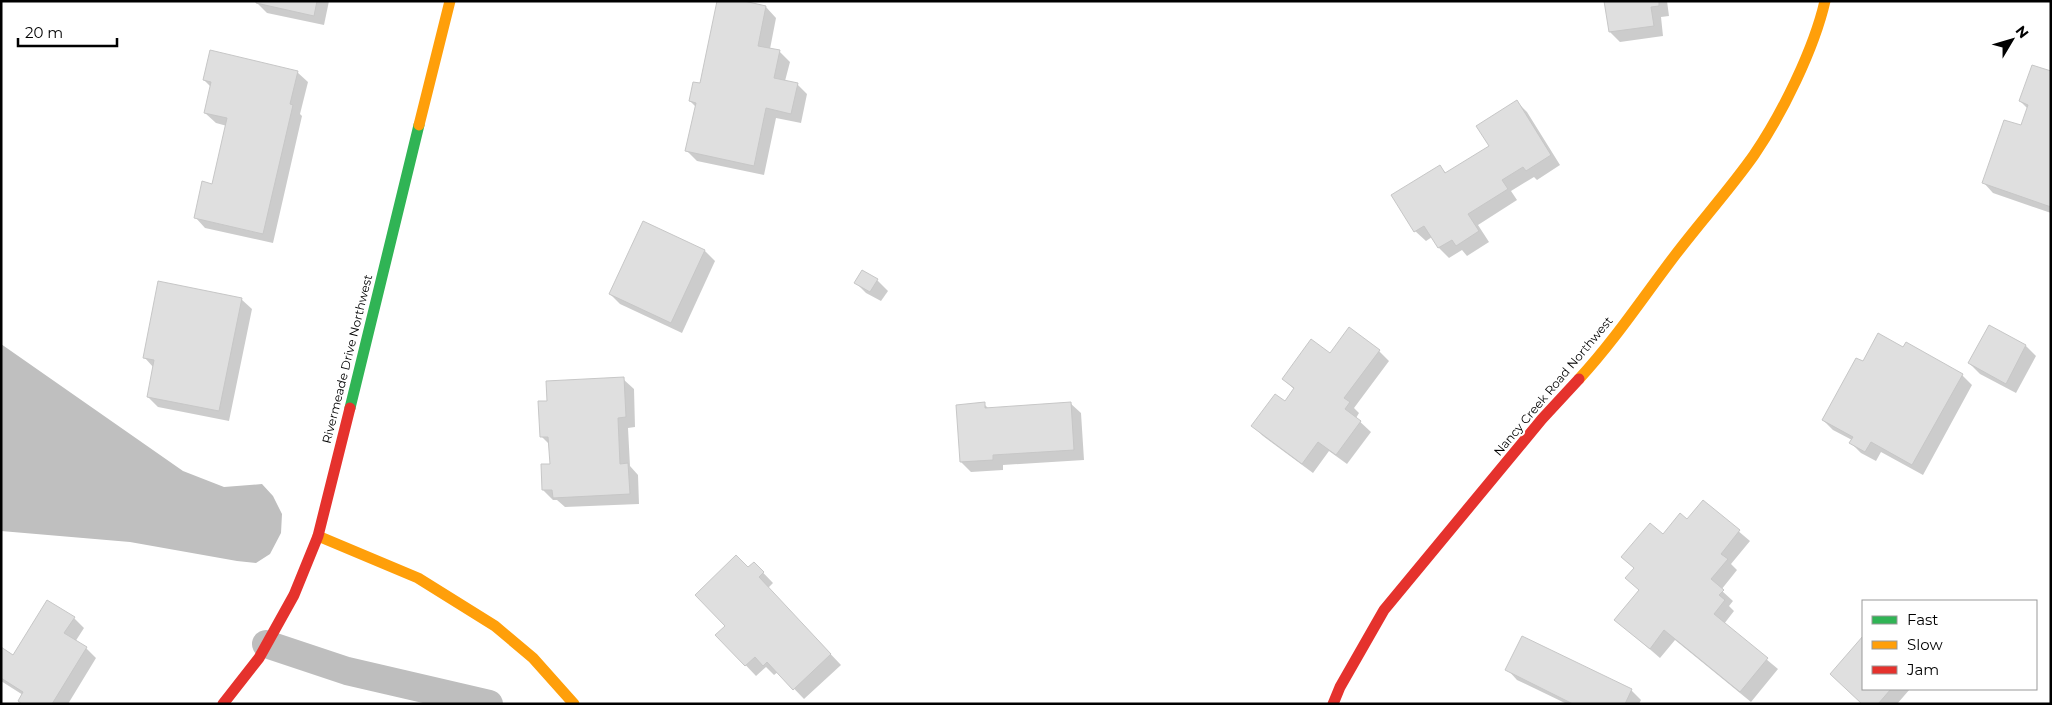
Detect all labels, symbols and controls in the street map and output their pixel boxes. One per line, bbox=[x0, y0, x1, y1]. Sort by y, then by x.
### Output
scale bar bbox=[18, 15, 116, 47]
north arrow bbox=[1987, 15, 2037, 65]
text: N bbox=[2012, 22, 2033, 42]
text: 20 m bbox=[25, 23, 63, 42]
street label: Rivermeade Drive Northwest bbox=[319, 273, 375, 445]
street label: Nancy Creek Road Northwest bbox=[1490, 313, 1616, 459]
legend bbox=[1862, 600, 2037, 690]
text: Fast bbox=[1907, 610, 1938, 629]
text: Slow bbox=[1907, 635, 1943, 654]
text: Jam bbox=[1906, 660, 1939, 679]

